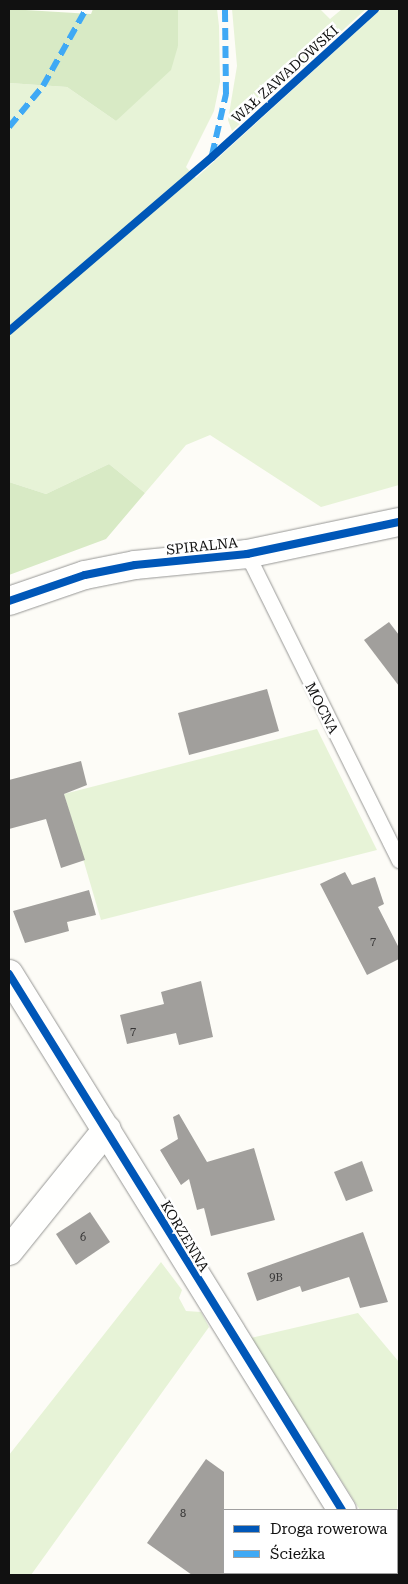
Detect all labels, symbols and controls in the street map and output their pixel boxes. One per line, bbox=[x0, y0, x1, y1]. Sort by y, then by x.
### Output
street label: WAŁ ZAWADOWSKI bbox=[228, 22, 342, 126]
street label: SPIRALNA bbox=[165, 534, 239, 558]
street label: MOCNA bbox=[302, 680, 342, 736]
house number: 7 bbox=[370, 935, 376, 949]
house number: 7 bbox=[130, 1025, 136, 1039]
street label: KORZENNA bbox=[157, 1197, 213, 1275]
house number: 6 bbox=[80, 1231, 86, 1245]
house number: 9B bbox=[269, 1271, 283, 1285]
house number: 8 bbox=[180, 1507, 186, 1521]
legend bbox=[223, 1509, 398, 1574]
text: Droga rowerowa bbox=[270, 1520, 387, 1538]
text: Ścieżka bbox=[270, 1545, 325, 1563]

